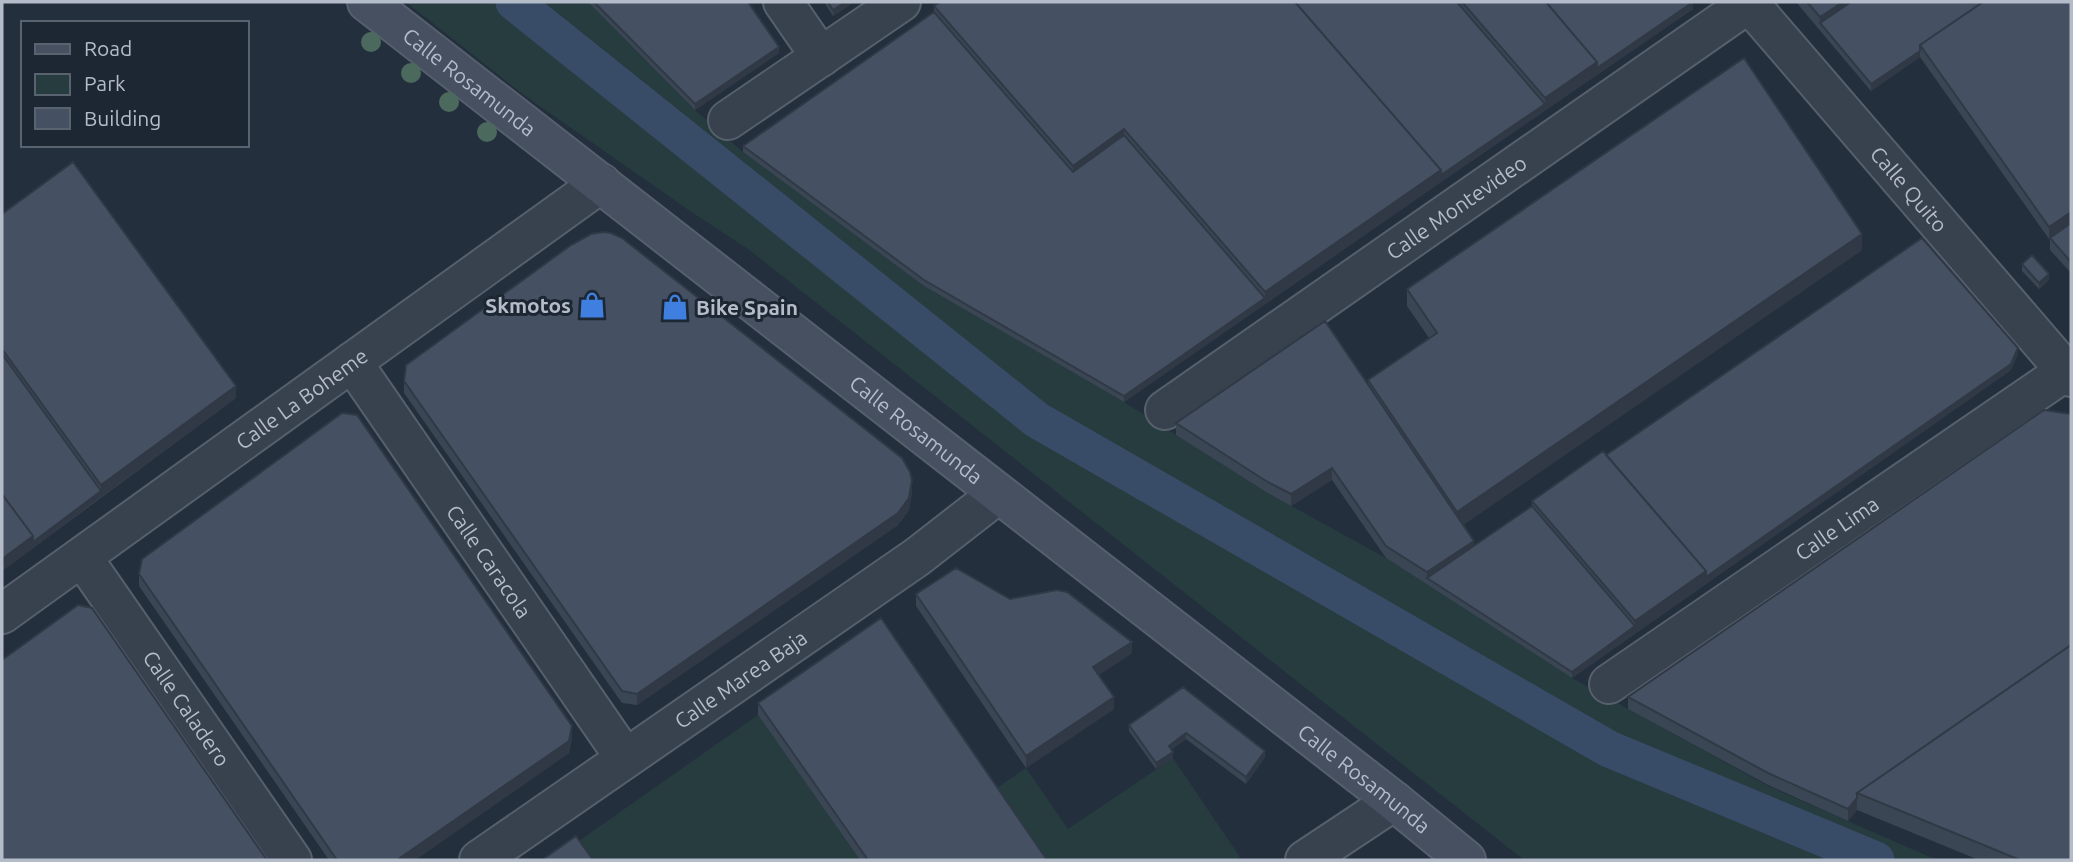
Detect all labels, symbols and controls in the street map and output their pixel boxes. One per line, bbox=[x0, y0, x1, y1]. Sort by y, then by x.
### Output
legend bbox=[21, 21, 248, 147]
street label: Calle Rosamunda bbox=[398, 23, 541, 141]
text: Road bbox=[84, 36, 132, 60]
text: Park bbox=[84, 71, 126, 95]
text: Building bbox=[84, 106, 161, 130]
street label: Calle Quito bbox=[1866, 142, 1953, 237]
street label: Calle Montevideo bbox=[1382, 150, 1531, 264]
shop icon: Skmotos bbox=[577, 290, 607, 320]
shop icon: Bike Spain bbox=[660, 292, 690, 322]
place label: Skmotos bbox=[485, 293, 571, 317]
place label: Bike Spain bbox=[696, 295, 798, 319]
street label: Calle La Boheme bbox=[231, 343, 372, 454]
street label: Calle Rosamunda bbox=[845, 370, 987, 488]
street label: Calle Lima bbox=[1790, 491, 1883, 565]
street label: Calle Caracola bbox=[442, 500, 537, 622]
street label: Calle Marea Baja bbox=[670, 625, 811, 733]
street label: Calle Caladero bbox=[138, 646, 235, 771]
street label: Calle Rosamunda bbox=[1293, 719, 1435, 838]

